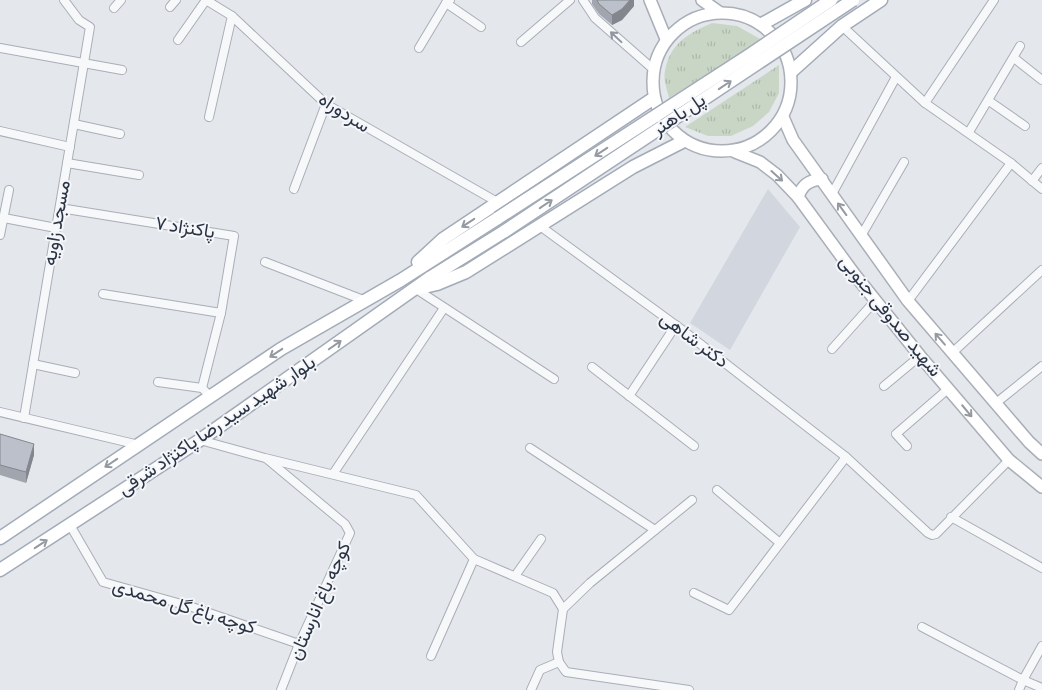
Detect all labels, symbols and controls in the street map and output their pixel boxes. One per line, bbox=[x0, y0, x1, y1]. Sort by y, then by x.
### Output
one-way arrow bbox=[610, 31, 622, 43]
one-way arrow bbox=[718, 80, 732, 90]
street label: سردوراه bbox=[314, 90, 373, 137]
street label: پل باهنر bbox=[648, 90, 711, 143]
one-way arrow bbox=[594, 147, 608, 157]
one-way arrow bbox=[770, 170, 783, 181]
street label: مسجد زاویه bbox=[40, 179, 75, 267]
one-way arrow bbox=[539, 199, 553, 209]
one-way arrow bbox=[837, 202, 847, 216]
street label: پاکنژاد ۷ bbox=[153, 214, 216, 245]
one-way arrow bbox=[461, 218, 475, 228]
street label: شهید صدوقی جنوبی bbox=[834, 252, 945, 381]
street label: دکتر شاهی bbox=[656, 308, 732, 372]
one-way arrow bbox=[934, 332, 946, 345]
one-way arrow bbox=[328, 340, 342, 350]
one-way arrow bbox=[269, 348, 283, 358]
street label: بلوار شهید سید رضا پاکنژاد شرقی bbox=[115, 353, 321, 502]
one-way arrow bbox=[961, 404, 972, 417]
one-way arrow bbox=[105, 458, 119, 468]
one-way arrow bbox=[34, 539, 48, 549]
street label: کوچه باغ انارستان bbox=[285, 539, 357, 664]
street label: کوچه باغ گل محمدی bbox=[109, 575, 258, 641]

